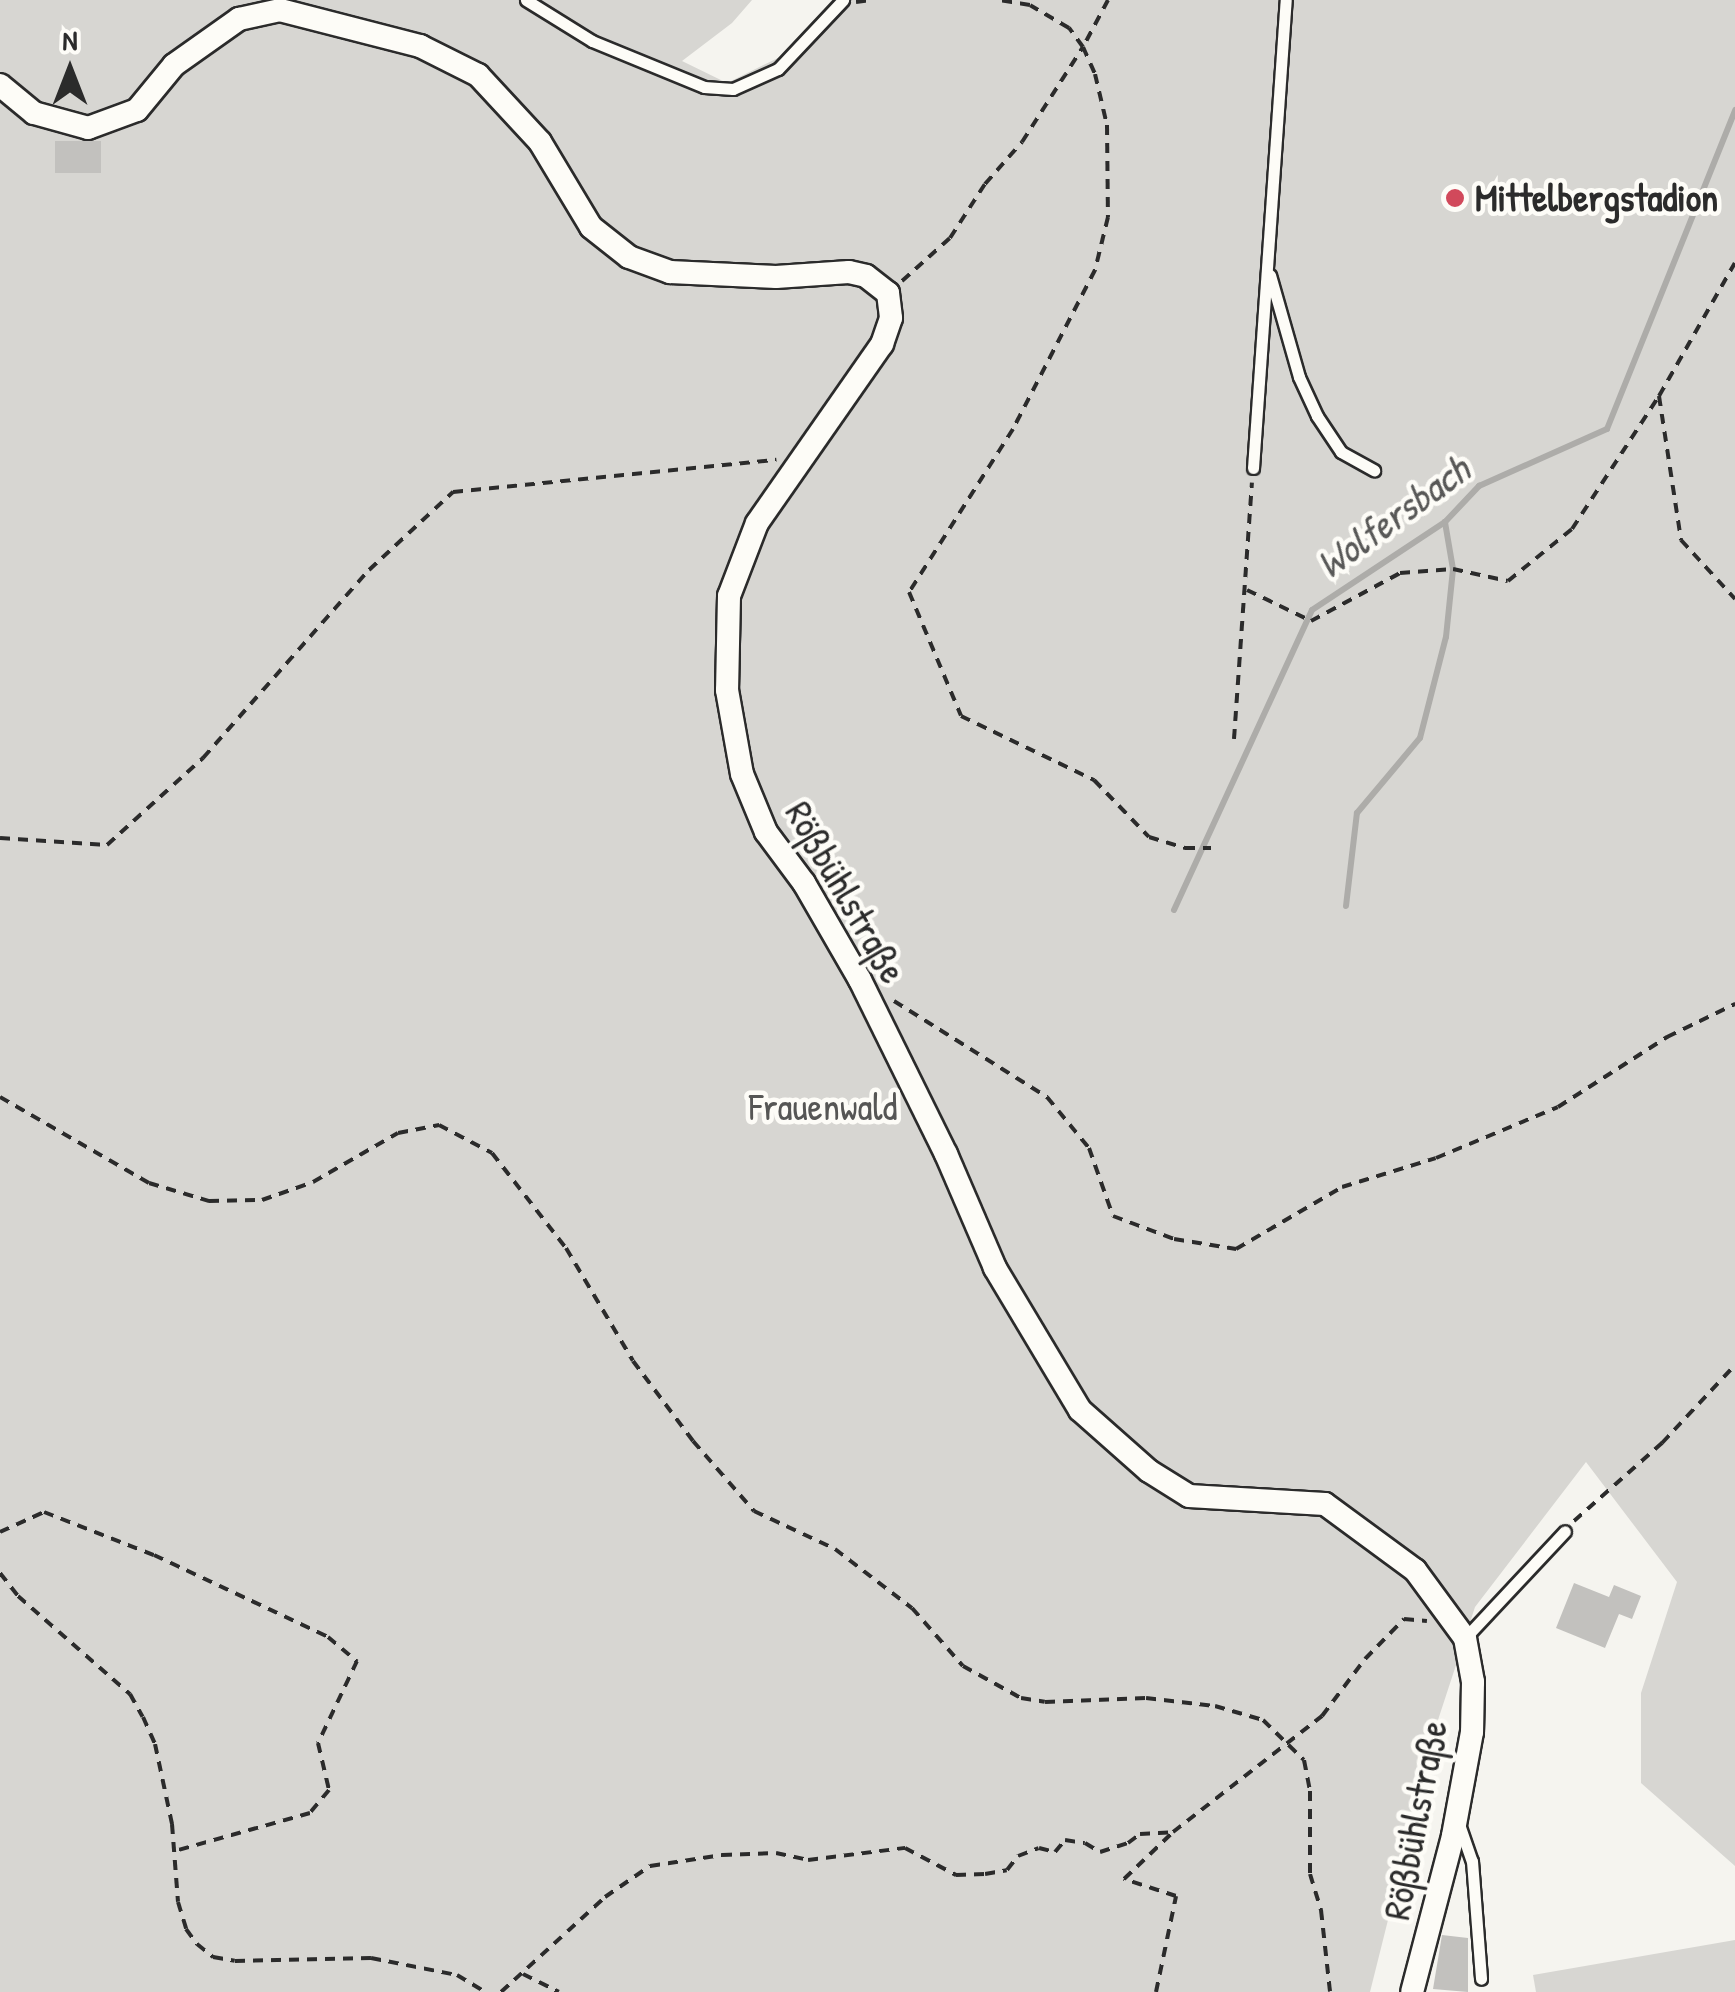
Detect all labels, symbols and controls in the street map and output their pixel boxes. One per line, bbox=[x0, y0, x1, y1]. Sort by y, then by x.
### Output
north arrow bbox=[20, 20, 120, 120]
text: N bbox=[63, 21, 77, 59]
place label: Mittelbergstadion bbox=[1475, 175, 1718, 221]
marker: Mittelbergstadion bbox=[1444, 187, 1466, 209]
water label: Wolfersbach bbox=[1306, 445, 1478, 587]
street label: Rößbühlstraße bbox=[776, 793, 916, 991]
park label: Frauenwald bbox=[749, 1084, 897, 1130]
street label: Rößbühlstraße bbox=[1373, 1716, 1457, 1924]

